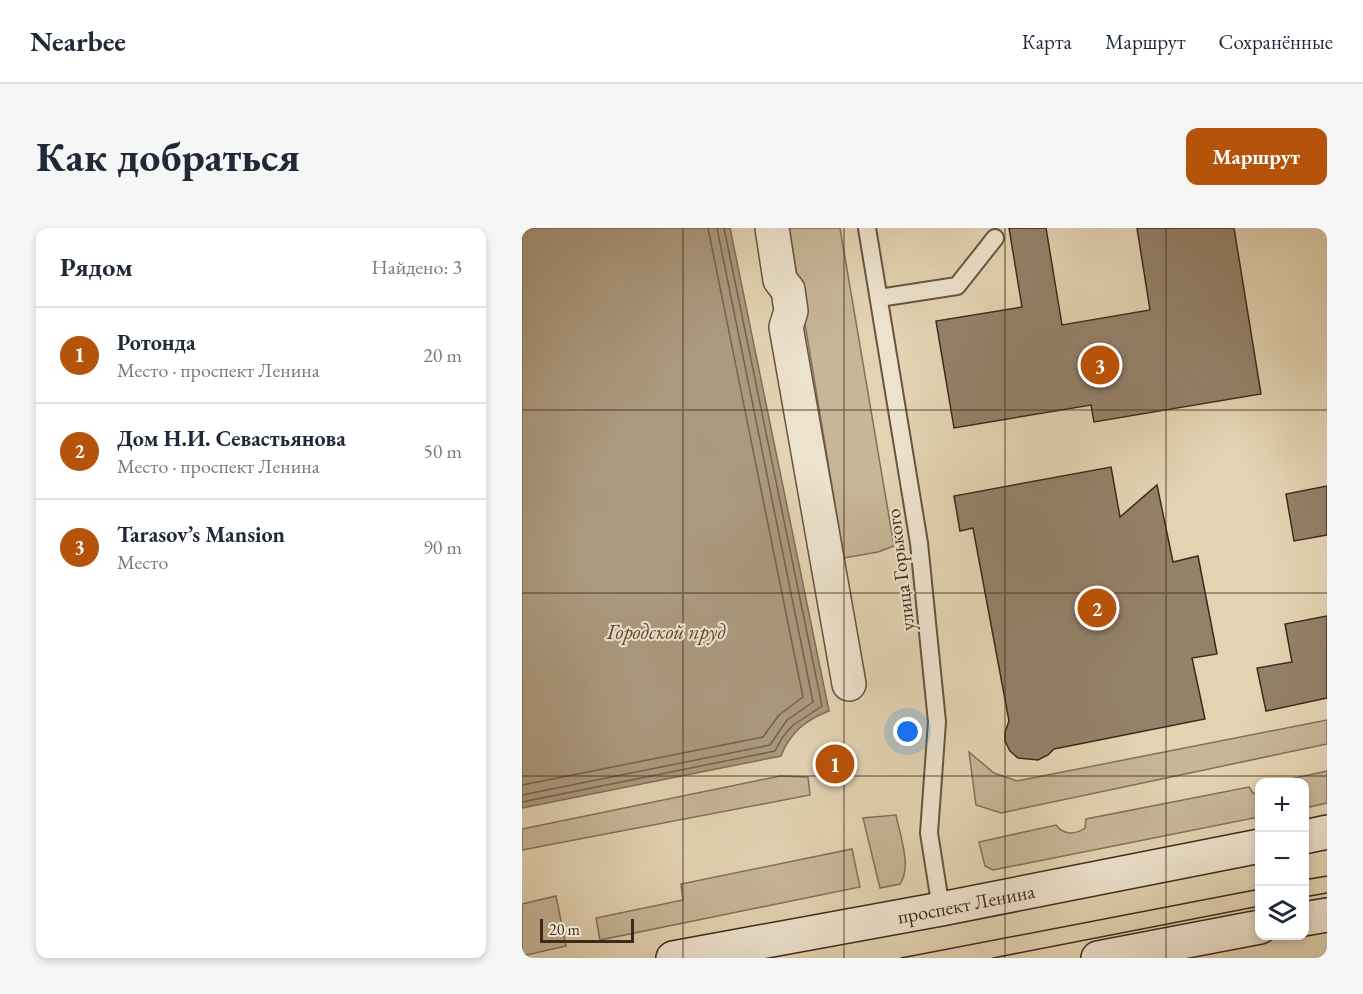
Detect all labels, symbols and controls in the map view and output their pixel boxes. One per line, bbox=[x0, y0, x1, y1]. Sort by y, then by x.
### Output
text: Nearbee bbox=[30, 23, 126, 59]
text: Карта bbox=[1022, 28, 1072, 55]
text: Маршрут bbox=[1105, 28, 1186, 55]
text: Сохранённые bbox=[1219, 28, 1333, 55]
button: Маршрут bbox=[1186, 128, 1327, 185]
text: Как добраться bbox=[36, 129, 300, 184]
text: Рядом bbox=[60, 250, 133, 284]
text: Найдено: 3 bbox=[371, 254, 462, 280]
text: Ротонда bbox=[117, 328, 196, 357]
text: 1 bbox=[74, 342, 85, 368]
text: 20 m bbox=[423, 342, 462, 368]
pin: 3 bbox=[1080, 342, 1120, 388]
text: Место · проспект Ленина bbox=[117, 357, 320, 383]
text: Дом Н.И. Севастьянова bbox=[117, 424, 346, 453]
text: 2 bbox=[74, 438, 85, 464]
text: 50 m bbox=[423, 438, 462, 464]
text: Место · проспект Ленина bbox=[117, 453, 320, 479]
street label: улица Горького bbox=[880, 507, 920, 633]
text: Tarasov’s Mansion bbox=[117, 520, 285, 549]
text: 3 bbox=[74, 534, 85, 560]
text: 90 m bbox=[423, 534, 462, 560]
text: Место bbox=[117, 549, 168, 575]
pin: 2 bbox=[1078, 586, 1116, 631]
water label: Городской пруд bbox=[605, 618, 726, 645]
your location bbox=[893, 717, 922, 746]
pin: 1 bbox=[816, 742, 854, 786]
map controls bbox=[1255, 778, 1309, 940]
button: + bbox=[1255, 778, 1309, 832]
button: − bbox=[1255, 832, 1309, 886]
street label: проспект Ленина bbox=[895, 878, 1037, 930]
button: layers bbox=[1255, 886, 1309, 940]
scale bar bbox=[540, 916, 634, 944]
text: 20 m bbox=[549, 919, 580, 940]

